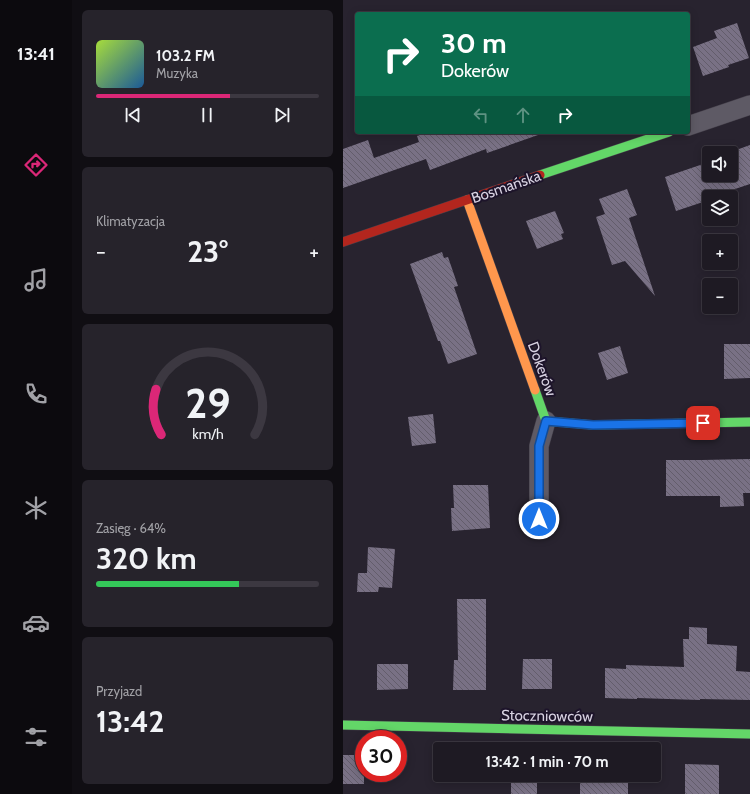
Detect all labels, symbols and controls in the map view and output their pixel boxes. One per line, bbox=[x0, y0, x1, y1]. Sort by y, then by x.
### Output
text: 30 m bbox=[441, 26, 507, 60]
icon: right bbox=[375, 28, 427, 80]
text: 13:41 bbox=[17, 43, 55, 65]
text: 103.2 FM bbox=[156, 47, 215, 65]
text: Dokerów bbox=[441, 60, 509, 82]
text: Muzyka bbox=[156, 65, 198, 81]
icon: previous bbox=[122, 104, 144, 126]
icon: pause bbox=[196, 104, 218, 126]
icon: next bbox=[271, 104, 293, 126]
icon: left bbox=[470, 104, 492, 126]
icon: ahead bbox=[512, 104, 534, 126]
icon: right bbox=[554, 104, 576, 126]
map controls bbox=[702, 146, 738, 314]
button: sound bbox=[702, 146, 738, 182]
icon: directions bbox=[22, 151, 50, 179]
street label: Bosmańska bbox=[469, 166, 544, 207]
button: layers bbox=[702, 190, 738, 226]
text: Klimatyzacja bbox=[96, 213, 165, 229]
text: 23° bbox=[187, 233, 228, 270]
button: + bbox=[702, 234, 738, 270]
text: − bbox=[96, 238, 106, 265]
text: + bbox=[309, 238, 319, 265]
icon: music bbox=[22, 266, 50, 294]
button: − bbox=[702, 278, 738, 314]
street label: Dokerów bbox=[524, 339, 560, 399]
text: 29 bbox=[185, 378, 230, 428]
icon: phone bbox=[22, 380, 50, 408]
pin bbox=[686, 406, 720, 440]
icon: arrive bbox=[692, 412, 714, 434]
text: km/h bbox=[192, 425, 223, 443]
icon: climate bbox=[22, 494, 50, 522]
position arrow bbox=[518, 498, 560, 540]
text: Zasięg · 64% bbox=[96, 520, 166, 536]
text: 320 km bbox=[96, 540, 197, 577]
icon: car bbox=[22, 609, 50, 637]
text: Przyjazd bbox=[96, 683, 142, 699]
text: 13:42 bbox=[96, 703, 164, 740]
street label: Stoczniowców bbox=[501, 706, 593, 726]
icon: filters bbox=[22, 723, 50, 751]
speed limit sign: 30 bbox=[355, 730, 407, 782]
text: 13:42 · 1 min · 70 m bbox=[486, 753, 609, 771]

